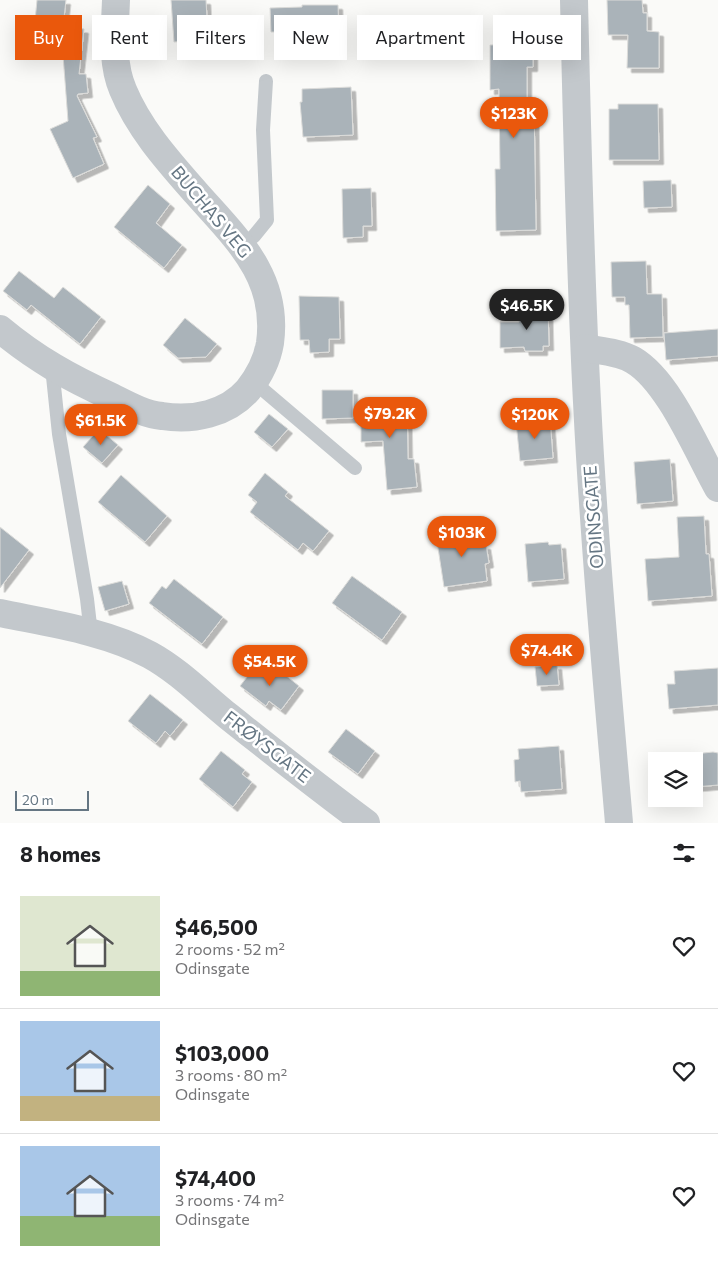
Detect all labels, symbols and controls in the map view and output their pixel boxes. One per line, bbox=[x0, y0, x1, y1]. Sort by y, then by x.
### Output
chip: Buy bbox=[15, 15, 82, 60]
chip: Rent bbox=[92, 15, 167, 60]
chip: Filters bbox=[177, 15, 264, 60]
chip: New bbox=[274, 15, 347, 60]
chip: Apartment bbox=[357, 15, 483, 60]
chip: House bbox=[493, 15, 581, 60]
pin: $123K bbox=[479, 96, 549, 139]
text: $123K bbox=[491, 103, 537, 122]
street label: BUCHAS VEG bbox=[167, 161, 257, 262]
pin: $46.5K bbox=[486, 288, 568, 331]
text: $46.5K bbox=[500, 295, 554, 314]
pin: $79.2K bbox=[349, 396, 431, 439]
pin: $120K bbox=[500, 398, 570, 440]
text: $79.2K bbox=[364, 403, 416, 422]
pin: $61.5K bbox=[60, 404, 142, 446]
text: $120K bbox=[511, 404, 559, 423]
text: $61.5K bbox=[75, 410, 127, 429]
street label: ODINSGATE bbox=[578, 465, 608, 569]
pin: $103K bbox=[427, 516, 497, 558]
text: $103K bbox=[438, 522, 486, 541]
pin: $74.4K bbox=[506, 634, 588, 676]
text: $74.4K bbox=[521, 640, 573, 659]
pin: $54.5K bbox=[229, 644, 311, 687]
text: $54.5K bbox=[243, 651, 297, 670]
street label: FRØYSGATE bbox=[220, 705, 315, 787]
map controls bbox=[648, 752, 703, 807]
button: layers bbox=[648, 752, 703, 807]
scale bar bbox=[15, 788, 89, 811]
text: 20 m bbox=[22, 791, 54, 808]
icon: filters bbox=[670, 839, 698, 867]
text: 8 homes bbox=[20, 841, 101, 866]
text: $46,500 bbox=[175, 914, 258, 939]
icon: home bbox=[60, 916, 120, 976]
icon: heart bbox=[670, 932, 698, 960]
text: 2 rooms · 52 m² bbox=[175, 939, 285, 958]
text: Odinsgate bbox=[175, 958, 250, 977]
text: $103,000 bbox=[175, 1040, 269, 1065]
icon: home bbox=[60, 1041, 120, 1101]
icon: heart bbox=[670, 1057, 698, 1085]
text: 3 rooms · 80 m² bbox=[175, 1065, 287, 1084]
text: Odinsgate bbox=[175, 1084, 250, 1103]
text: $74,400 bbox=[175, 1165, 256, 1190]
icon: home bbox=[60, 1166, 120, 1226]
icon: heart bbox=[670, 1182, 698, 1210]
text: 3 rooms · 74 m² bbox=[175, 1190, 284, 1209]
text: Odinsgate bbox=[175, 1209, 250, 1228]

